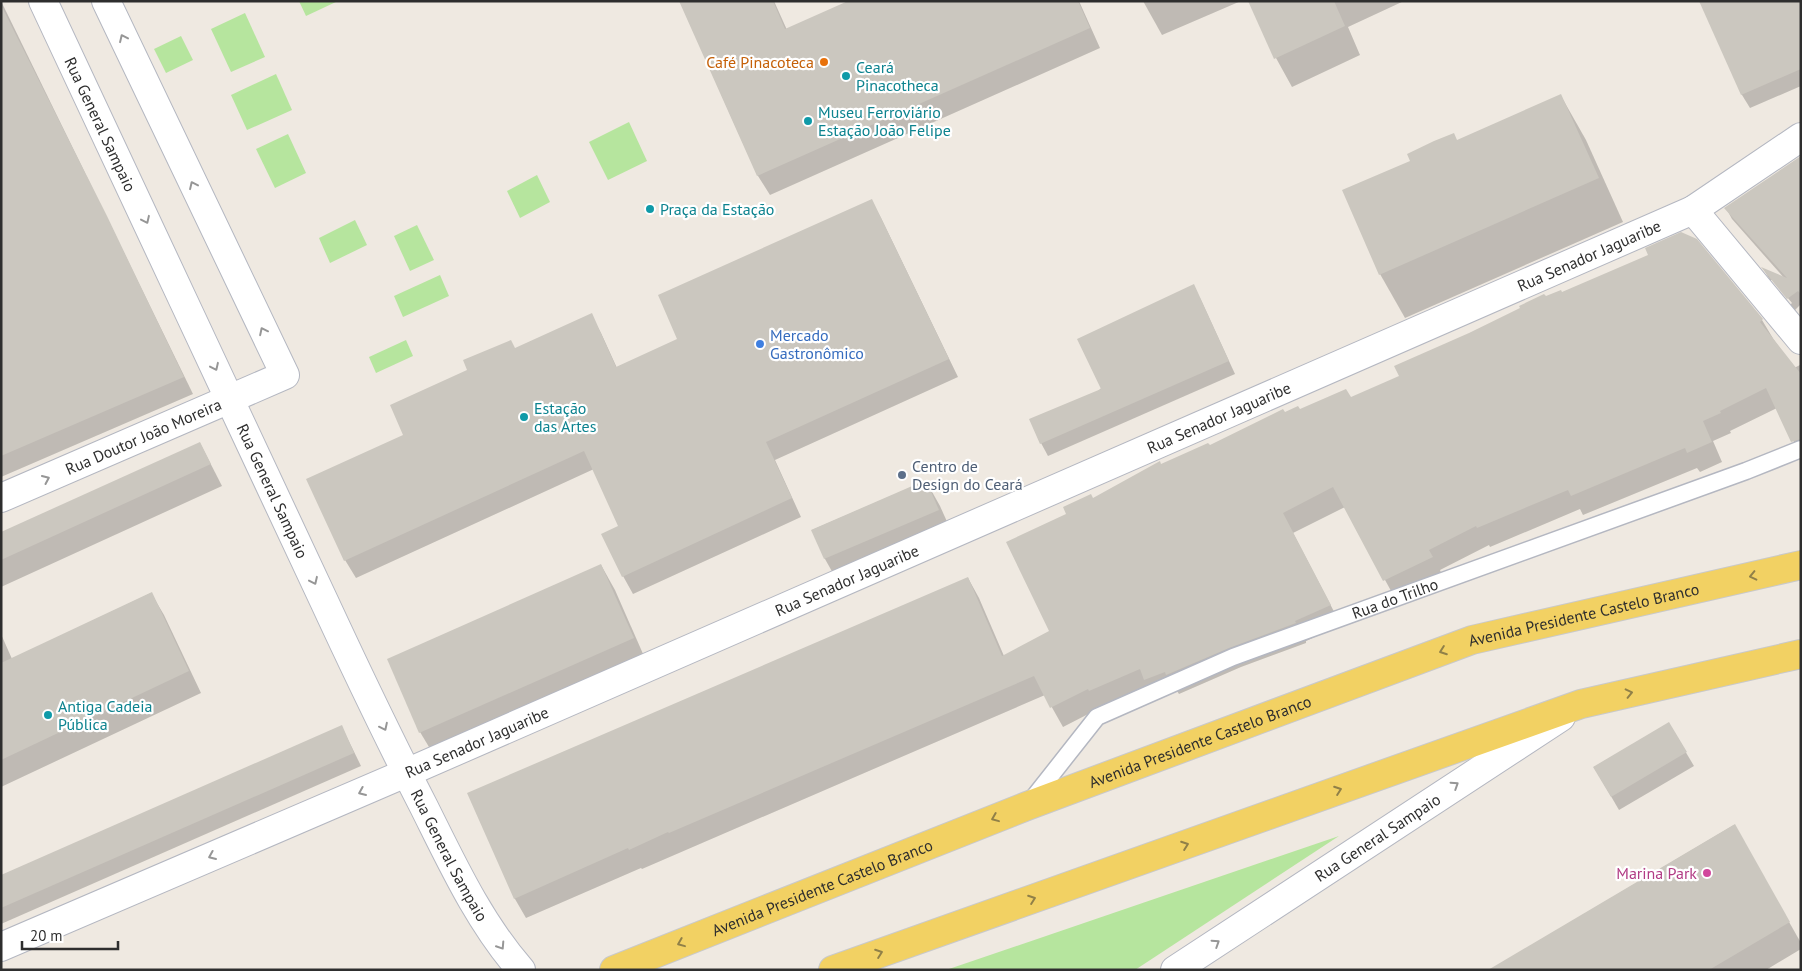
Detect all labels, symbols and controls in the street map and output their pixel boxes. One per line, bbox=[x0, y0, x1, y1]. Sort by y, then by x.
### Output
one-way arrow bbox=[119, 34, 130, 43]
place label: Café Pinacoteca bbox=[706, 52, 814, 72]
street label: Rua General Sampaio bbox=[60, 54, 141, 195]
marker: Café Pinacoteca bbox=[818, 56, 830, 68]
place label: Ceará Pinacotheca bbox=[856, 57, 939, 95]
marker: Ceará Pinacotheca bbox=[840, 70, 852, 82]
place label: Museu Ferroviário Estação João Felipe bbox=[818, 102, 951, 140]
marker: Museu Ferroviário Estação João Felipe bbox=[802, 115, 814, 127]
one-way arrow bbox=[189, 181, 200, 190]
place label: Praça da Estação bbox=[660, 199, 774, 219]
marker: Praça da Estação bbox=[644, 203, 656, 215]
one-way arrow bbox=[139, 214, 149, 223]
street label: Rua Senador Jaguaribe bbox=[1514, 215, 1664, 296]
place label: Mercado Gastronômico bbox=[770, 325, 864, 363]
one-way arrow bbox=[259, 327, 269, 336]
marker: Mercado Gastronômico bbox=[754, 338, 766, 350]
one-way arrow bbox=[209, 361, 219, 370]
street label: Rua Senador Jaguaribe bbox=[1144, 377, 1294, 458]
street label: Rua Doutor João Moreira bbox=[62, 394, 224, 479]
place label: Estação das Artes bbox=[534, 398, 597, 436]
marker: Estação das Artes bbox=[518, 411, 530, 423]
street label: Rua General Sampaio bbox=[233, 420, 313, 561]
place label: Centro de Design do Ceará bbox=[912, 456, 1023, 494]
marker: Centro de Design do Ceará bbox=[896, 469, 908, 481]
one-way arrow bbox=[41, 474, 50, 485]
street label: Rua Senador Jaguaribe bbox=[772, 540, 922, 620]
one-way arrow bbox=[1749, 570, 1758, 581]
street label: Rua do Trilho bbox=[1349, 574, 1441, 623]
one-way arrow bbox=[308, 575, 318, 584]
street label: Avenida Presidente Castelo Branco bbox=[1467, 579, 1701, 650]
one-way arrow bbox=[1439, 646, 1447, 656]
one-way arrow bbox=[1624, 688, 1633, 699]
street label: Avenida Presidente Castelo Branco bbox=[1086, 691, 1314, 792]
place label: Antiga Cadeia Pública bbox=[58, 696, 152, 734]
street label: Rua Senador Jaguaribe bbox=[402, 702, 552, 782]
marker: Antiga Cadeia Pública bbox=[42, 709, 54, 721]
one-way arrow bbox=[378, 722, 388, 731]
one-way arrow bbox=[1450, 782, 1459, 792]
one-way arrow bbox=[358, 786, 367, 797]
street label: Rua General Sampaio bbox=[407, 786, 492, 925]
one-way arrow bbox=[1334, 786, 1342, 796]
street label: Rua General Sampaio bbox=[1311, 789, 1444, 886]
one-way arrow bbox=[991, 812, 1000, 822]
street label: Avenida Presidente Castelo Branco bbox=[709, 834, 936, 940]
one-way arrow bbox=[1181, 840, 1189, 850]
one-way arrow bbox=[208, 850, 217, 861]
place label: Marina Park bbox=[1616, 863, 1697, 883]
marker: Marina Park bbox=[1701, 867, 1713, 879]
one-way arrow bbox=[1027, 895, 1036, 905]
scale bar bbox=[22, 918, 119, 950]
text: 20 m bbox=[30, 926, 63, 945]
one-way arrow bbox=[678, 937, 686, 947]
one-way arrow bbox=[495, 940, 505, 949]
one-way arrow bbox=[1210, 940, 1220, 949]
one-way arrow bbox=[874, 949, 883, 959]

